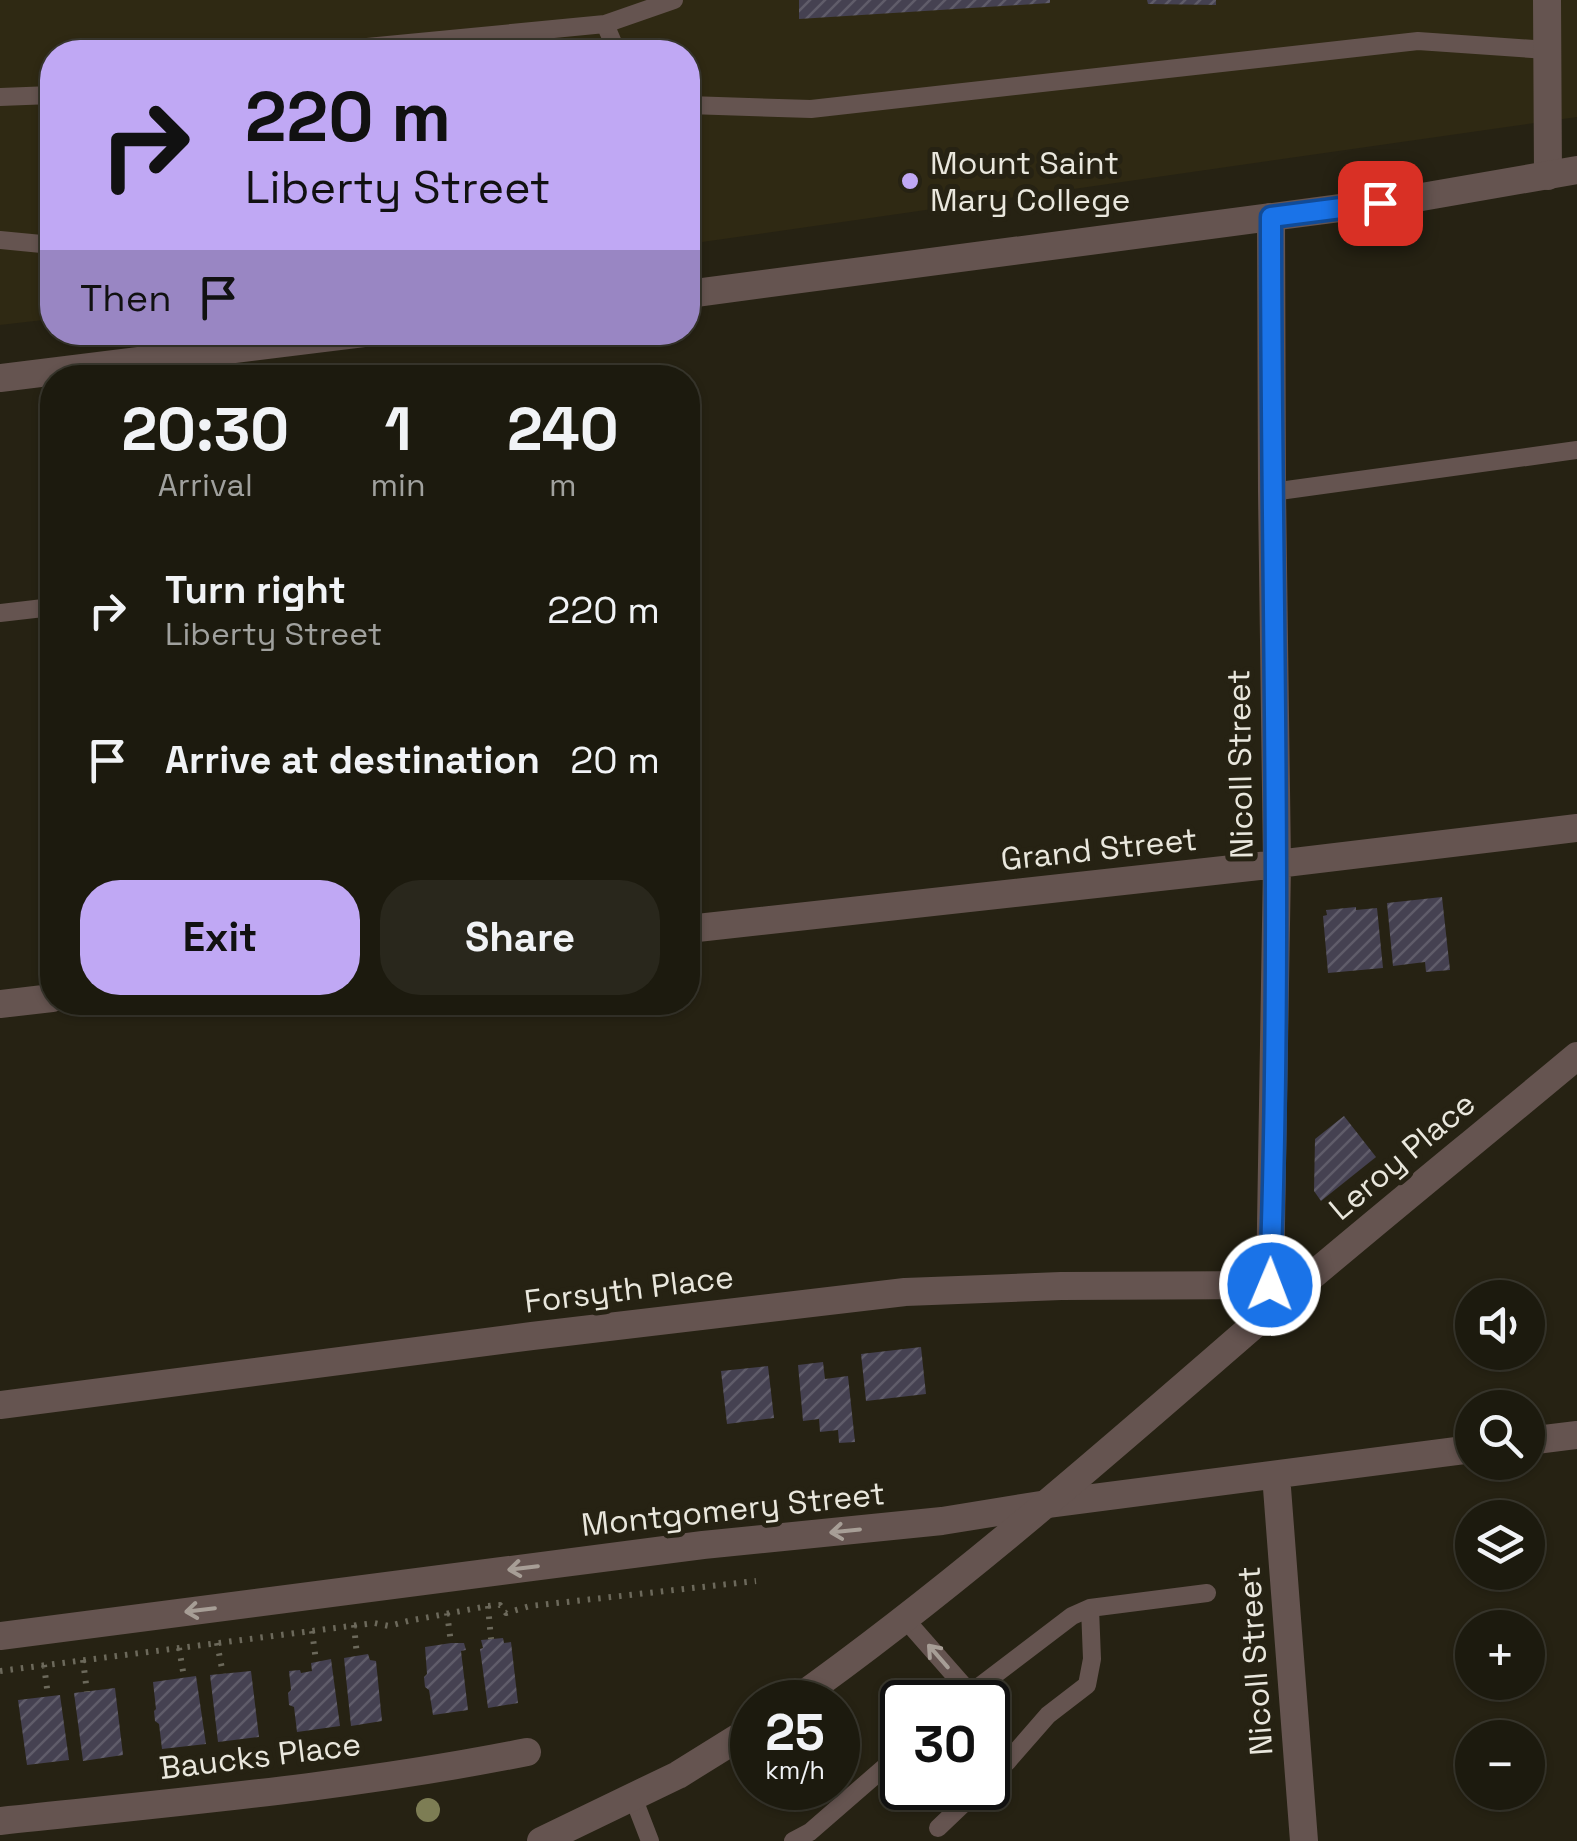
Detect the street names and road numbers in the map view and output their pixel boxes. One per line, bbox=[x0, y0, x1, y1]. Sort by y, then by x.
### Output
street label: Nicoll Street bbox=[1218, 669, 1262, 859]
street label: Grand Street bbox=[999, 819, 1199, 879]
street label: Leroy Place bbox=[1321, 1083, 1483, 1229]
street label: Forsyth Place bbox=[522, 1256, 736, 1322]
street label: Montgomery Street bbox=[579, 1473, 887, 1545]
street label: Nicoll Street bbox=[1228, 1565, 1282, 1757]
street label: Baucks Place bbox=[157, 1724, 363, 1788]

